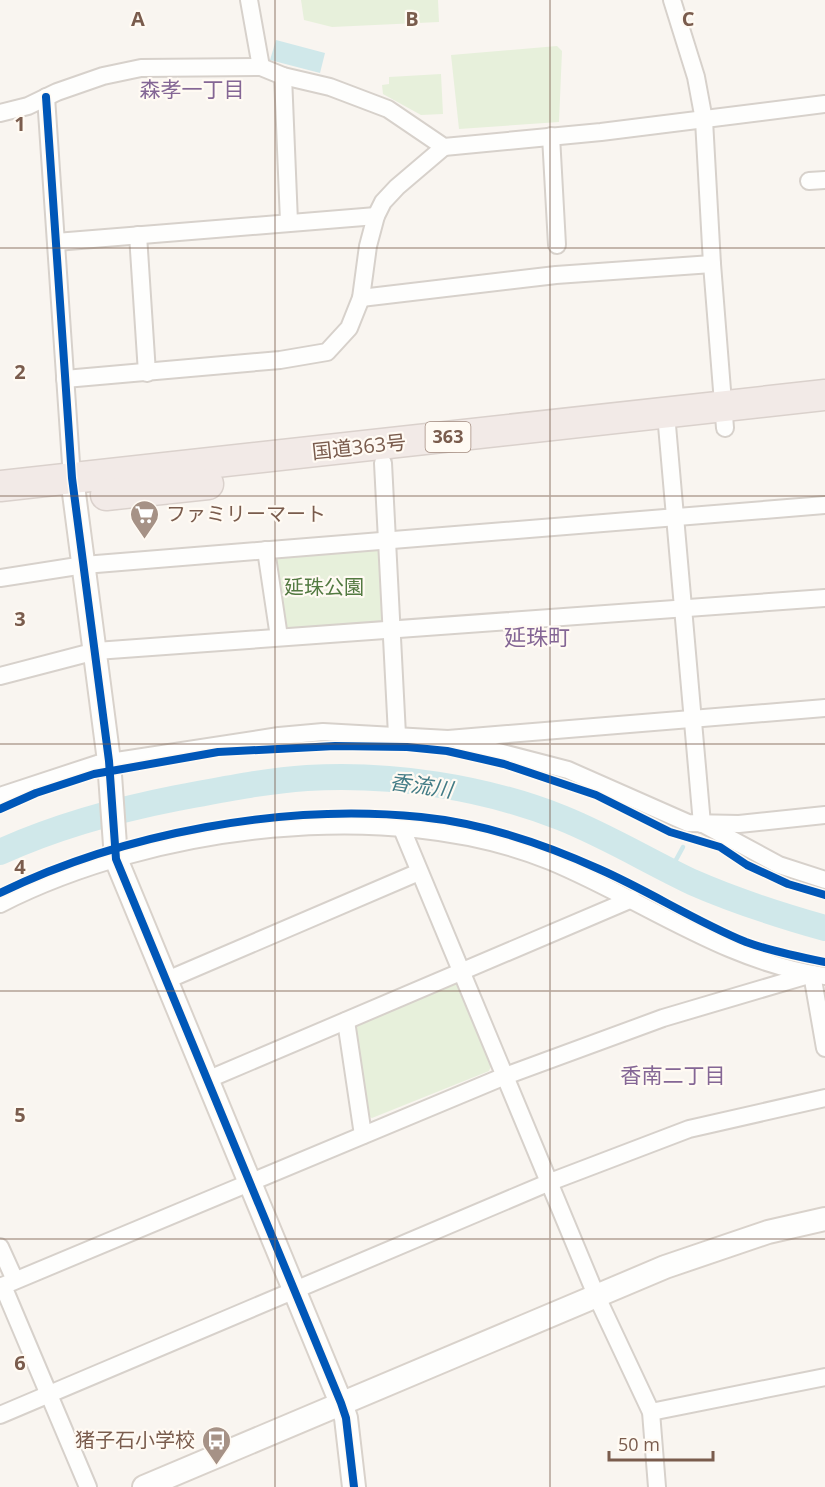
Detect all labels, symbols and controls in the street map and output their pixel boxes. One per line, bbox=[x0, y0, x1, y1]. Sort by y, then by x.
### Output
text: A bbox=[131, 5, 145, 32]
text: B bbox=[405, 5, 419, 32]
text: C bbox=[682, 5, 695, 32]
district label: 森孝一丁目 bbox=[140, 75, 245, 103]
text: 1 bbox=[14, 110, 26, 137]
text: 2 bbox=[14, 358, 26, 385]
road number: 363 bbox=[426, 422, 470, 452]
street label: 国道363号 bbox=[311, 428, 407, 465]
supermarket icon: ファミリーマート bbox=[129, 498, 161, 540]
place label: ファミリーマート bbox=[166, 500, 326, 527]
park label: 延珠公園 bbox=[284, 573, 364, 600]
text: 3 bbox=[14, 605, 26, 632]
district label: 延珠町 bbox=[504, 621, 570, 651]
water label: 香流川 bbox=[388, 767, 456, 804]
text: 4 bbox=[14, 853, 26, 880]
district label: 香南二丁目 bbox=[621, 1061, 726, 1089]
text: 5 bbox=[14, 1101, 26, 1128]
text: 6 bbox=[14, 1349, 26, 1376]
bus stop icon: 猪子石小学校 bbox=[200, 1424, 232, 1466]
scale bar bbox=[609, 1424, 712, 1462]
place label: 猪子石小学校 bbox=[75, 1426, 195, 1453]
text: 50 m bbox=[618, 1432, 660, 1456]

